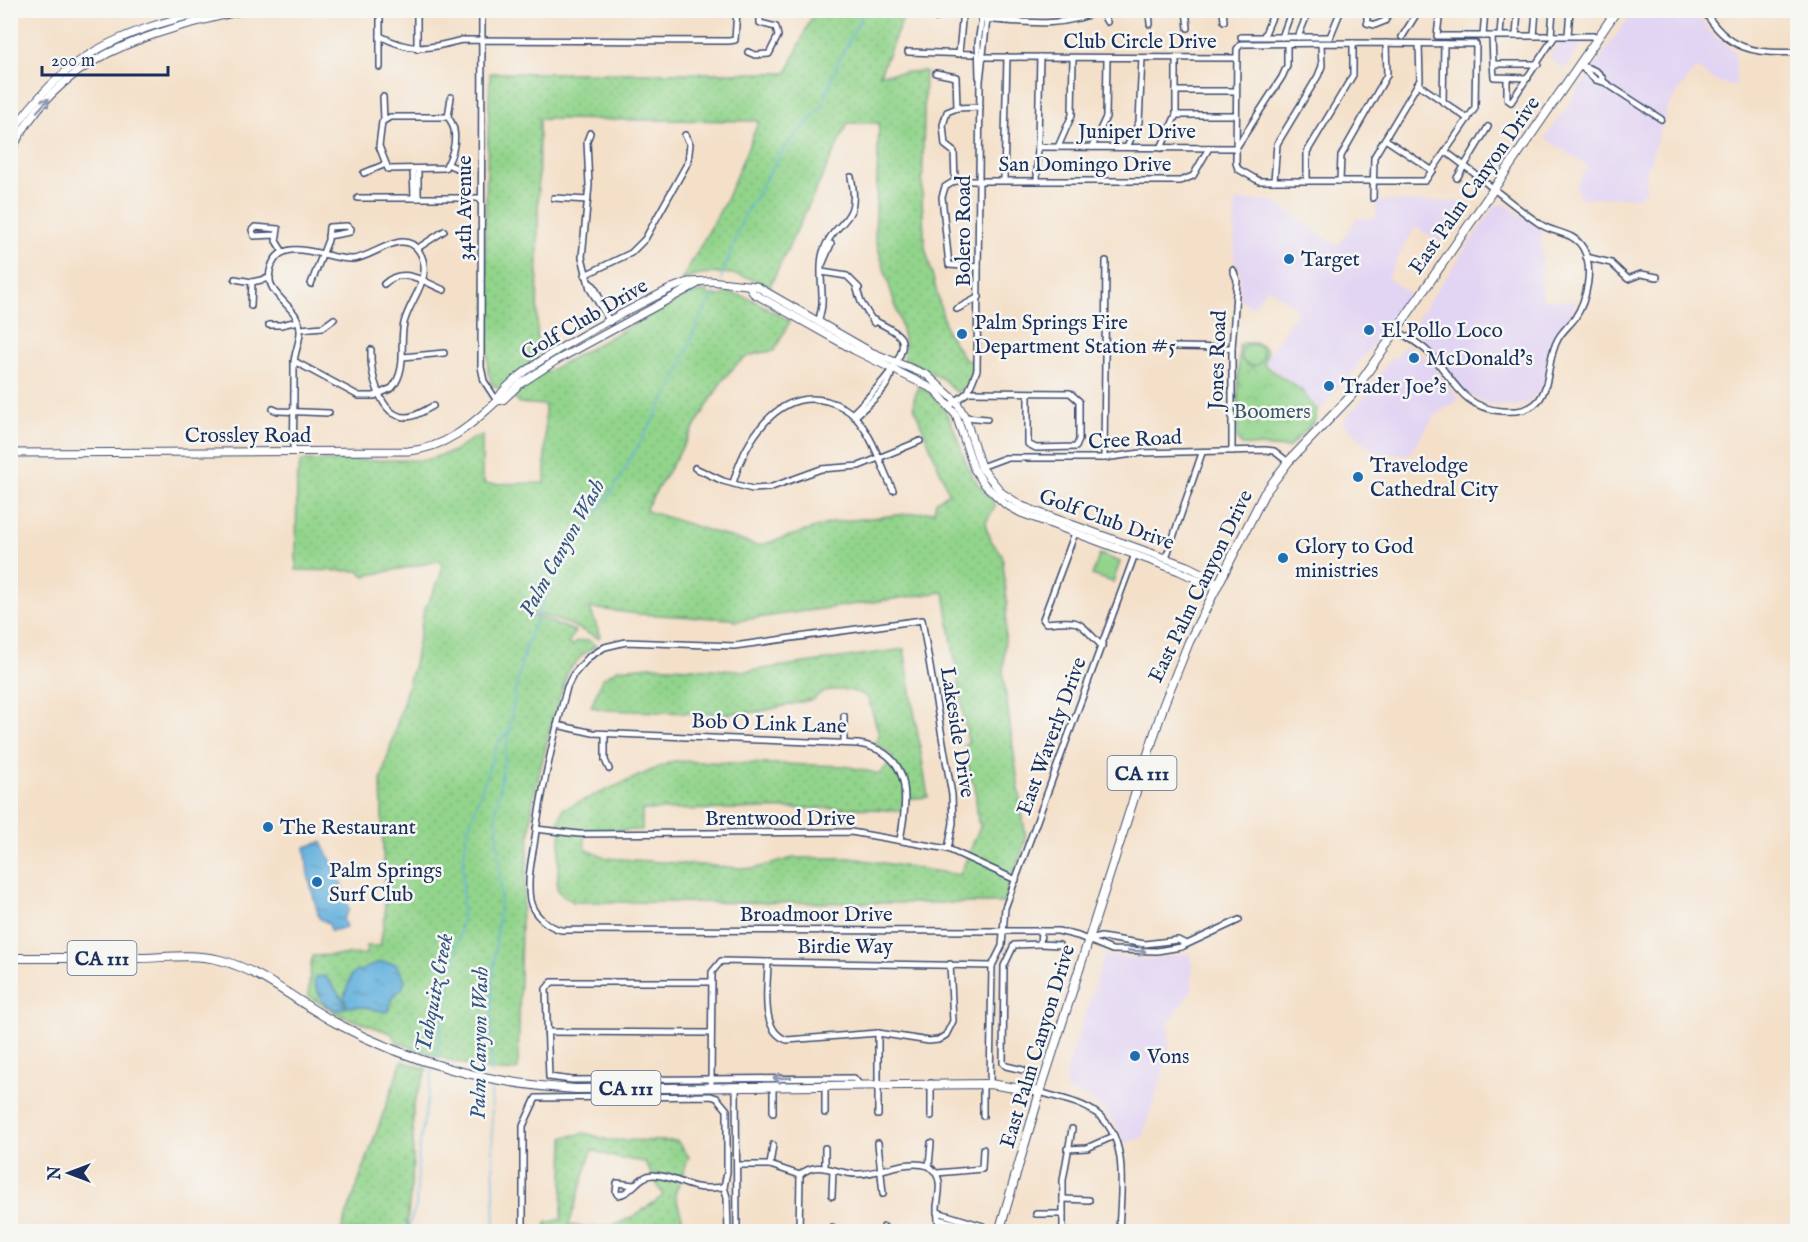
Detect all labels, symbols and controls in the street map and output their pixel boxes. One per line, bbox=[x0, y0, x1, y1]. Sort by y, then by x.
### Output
street label: Club Circle Drive bbox=[1063, 29, 1217, 56]
scale bar bbox=[42, 39, 168, 77]
text: 200 m bbox=[51, 50, 95, 73]
street label: East Palm Canyon Drive bbox=[1404, 91, 1547, 280]
one-way arrow bbox=[36, 97, 50, 112]
street label: Juniper Drive bbox=[1076, 119, 1196, 146]
street label: San Domingo Drive bbox=[999, 152, 1172, 179]
street label: 34th Avenue bbox=[452, 155, 479, 261]
street label: Bolero Road bbox=[951, 174, 978, 287]
place label: Target bbox=[1301, 247, 1360, 274]
marker: Target bbox=[1282, 252, 1296, 266]
street label: Golf Club Drive bbox=[516, 273, 653, 368]
street label: Jones Road bbox=[1203, 309, 1234, 412]
place label: Palm Springs Fire Department Station #5 bbox=[974, 310, 1176, 361]
place label: El Pollo Loco bbox=[1381, 318, 1503, 345]
marker: El Pollo Loco bbox=[1362, 323, 1376, 337]
marker: Palm Springs Fire Department Station #5 bbox=[955, 327, 969, 341]
place label: McDonald's bbox=[1426, 346, 1533, 373]
marker: McDonald's bbox=[1407, 351, 1421, 365]
place label: Trader Joe's bbox=[1341, 374, 1447, 401]
marker: Trader Joe's bbox=[1322, 379, 1336, 393]
park label: Boomers bbox=[1233, 399, 1311, 426]
street label: Crossley Road bbox=[185, 423, 312, 450]
street label: Cree Road bbox=[1087, 425, 1184, 456]
place label: Travelodge Cathedral City bbox=[1370, 453, 1499, 504]
marker: Travelodge Cathedral City bbox=[1351, 470, 1365, 484]
water label: Palm Canyon Wash bbox=[513, 474, 612, 622]
street label: Golf Club Drive bbox=[1035, 483, 1178, 558]
street label: East Palm Canyon Drive bbox=[1143, 485, 1260, 688]
place label: Glory to God ministries bbox=[1295, 534, 1414, 585]
marker: Glory to God ministries bbox=[1276, 551, 1290, 565]
street label: East Waverly Drive bbox=[1011, 653, 1094, 819]
street label: Lakeside Drive bbox=[933, 665, 980, 800]
street label: Bob O Link Lane bbox=[691, 708, 847, 741]
road number: CA 111 bbox=[1108, 756, 1176, 790]
street label: Brentwood Drive bbox=[705, 806, 856, 833]
place label: The Restaurant bbox=[280, 815, 416, 842]
marker: The Restaurant bbox=[261, 820, 275, 834]
place label: Palm Springs Surf Club bbox=[329, 858, 442, 909]
marker: Palm Springs Surf Club bbox=[310, 875, 324, 889]
street label: Broadmoor Drive bbox=[739, 902, 893, 929]
water label: Tahquitz Creek bbox=[410, 931, 460, 1056]
street label: Birdie Way bbox=[797, 934, 894, 961]
road number: CA 111 bbox=[68, 941, 136, 975]
street label: East Palm Canyon Drive bbox=[995, 941, 1082, 1151]
one-way arrow bbox=[1126, 946, 1146, 957]
water label: Palm Canyon Wash bbox=[465, 966, 495, 1120]
place label: Vons bbox=[1146, 1044, 1189, 1071]
marker: Vons bbox=[1128, 1049, 1142, 1063]
road number: CA 111 bbox=[592, 1071, 660, 1105]
one-way arrow bbox=[773, 1072, 793, 1084]
north arrow bbox=[39, 1143, 99, 1203]
text: N bbox=[46, 1166, 66, 1181]

